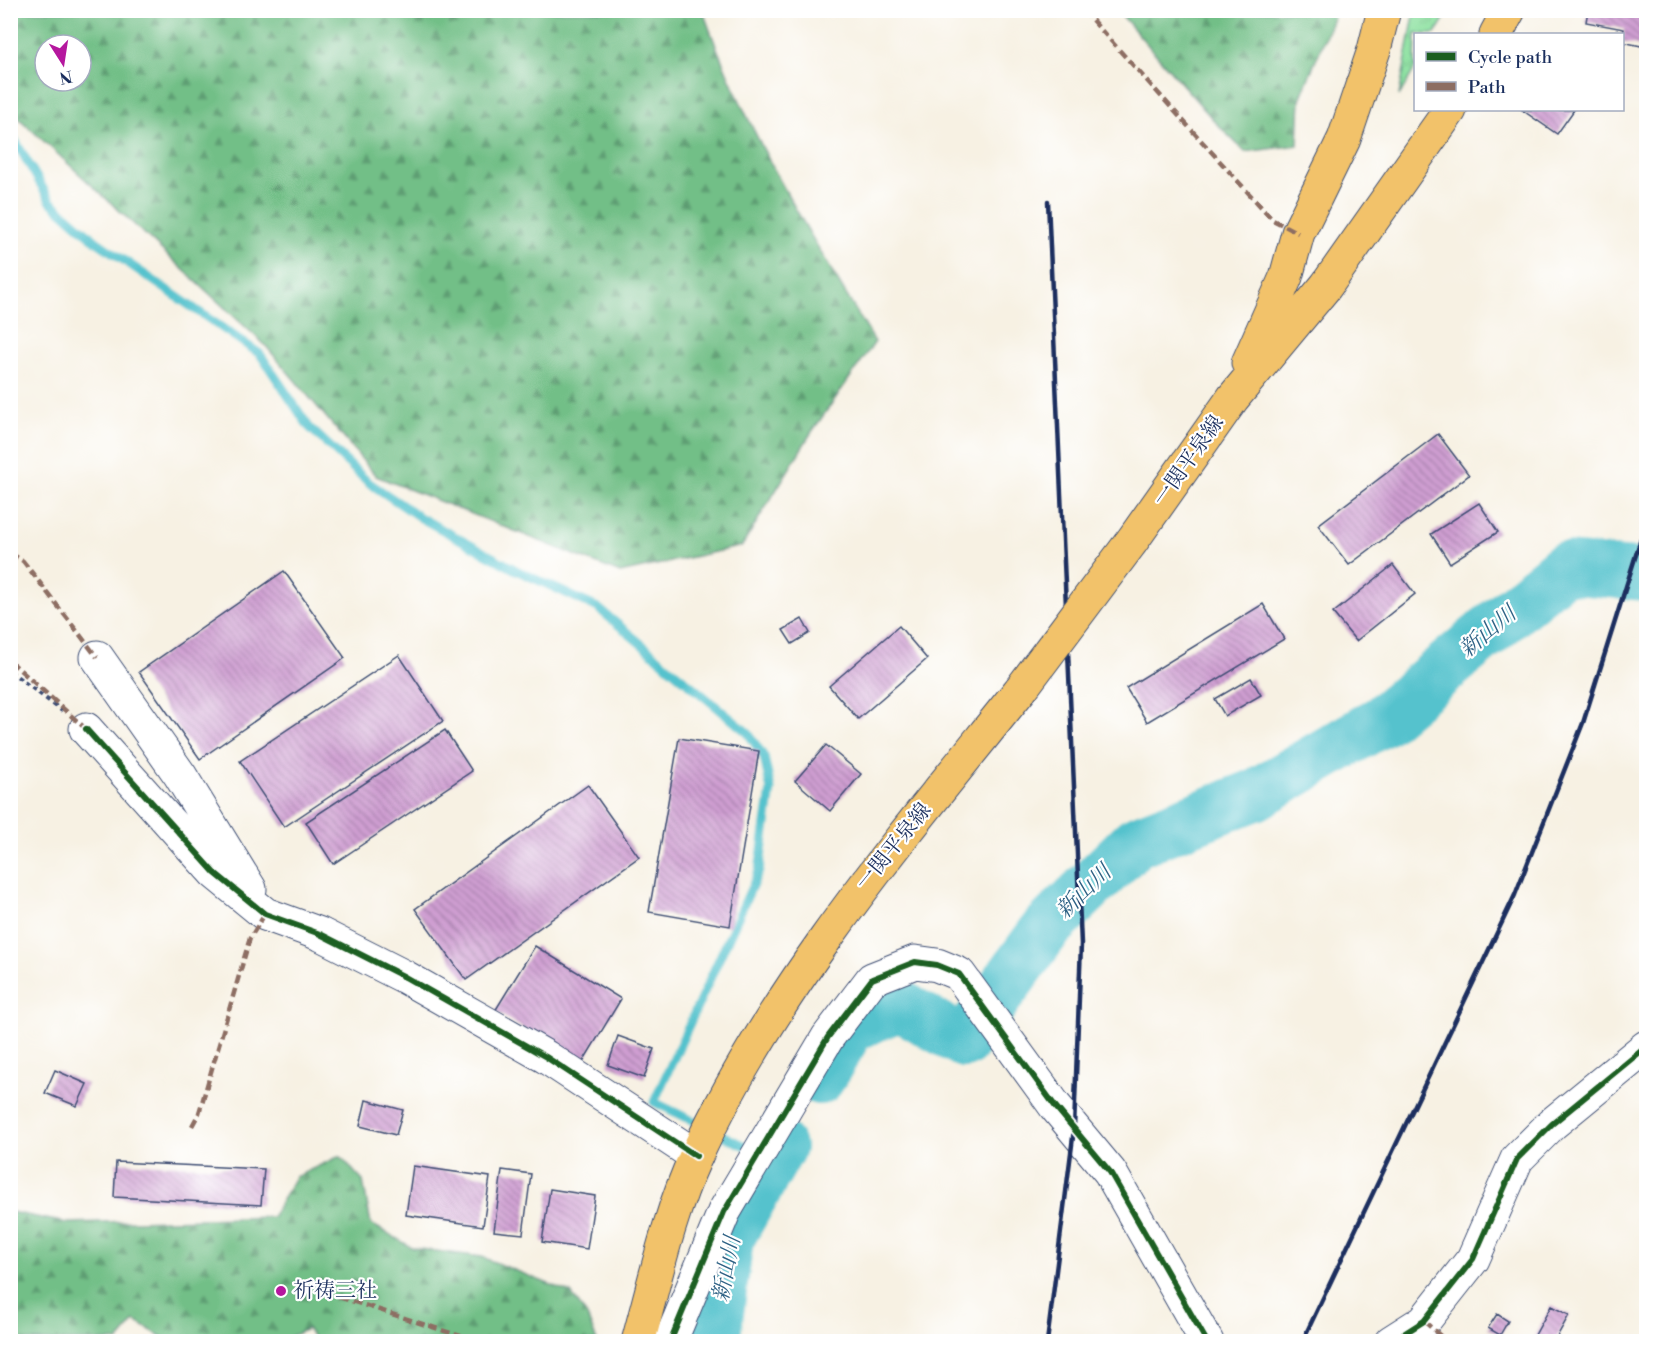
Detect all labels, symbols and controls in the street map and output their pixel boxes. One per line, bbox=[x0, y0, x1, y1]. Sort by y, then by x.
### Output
north arrow bbox=[33, 33, 93, 93]
legend bbox=[1414, 33, 1624, 111]
text: Cycle path bbox=[1468, 46, 1552, 69]
text: N bbox=[57, 66, 74, 88]
text: Path bbox=[1468, 76, 1506, 99]
street label: 一関平泉線 bbox=[1148, 411, 1230, 511]
water label: 新山川 bbox=[1454, 599, 1523, 664]
street label: 一関平泉線 bbox=[851, 798, 937, 896]
water label: 新山川 bbox=[1051, 858, 1119, 925]
water label: 新山川 bbox=[707, 1232, 747, 1304]
place label: 祈祷三社 bbox=[293, 1278, 377, 1304]
marker: 祈祷三社 bbox=[274, 1284, 288, 1298]

